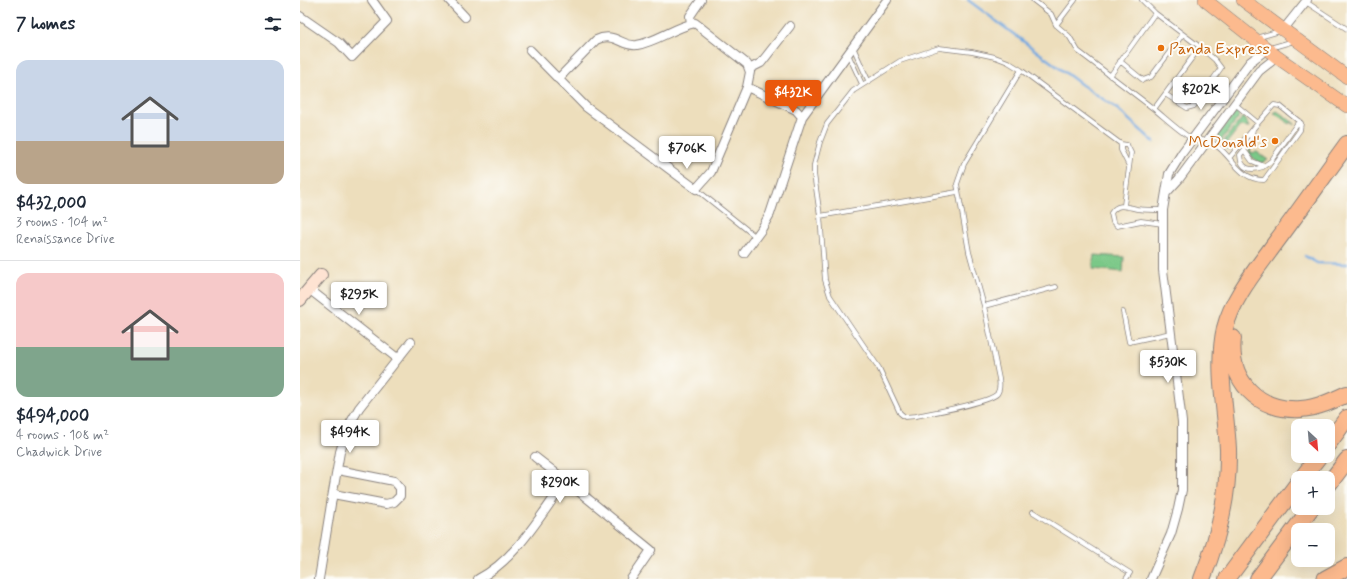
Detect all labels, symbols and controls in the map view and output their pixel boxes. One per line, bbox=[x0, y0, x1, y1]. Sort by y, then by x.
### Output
text: 7 homes bbox=[16, 13, 75, 35]
icon: filters bbox=[262, 13, 284, 35]
place label: Panda Express bbox=[1169, 39, 1270, 60]
marker: Panda Express bbox=[1156, 43, 1166, 53]
pin: $202K bbox=[1173, 77, 1229, 111]
pin: $432K bbox=[765, 80, 821, 114]
text: $202K bbox=[1182, 81, 1220, 98]
text: $432K bbox=[774, 84, 812, 101]
icon: home bbox=[114, 86, 186, 158]
place label: McDonald's bbox=[1188, 132, 1267, 153]
pin: $706K bbox=[659, 136, 715, 170]
marker: McDonald's bbox=[1270, 136, 1280, 146]
text: $706K bbox=[668, 140, 706, 157]
text: $432,000 bbox=[16, 192, 86, 214]
text: 3 rooms · 104 m² bbox=[16, 214, 108, 231]
text: Renaissance Drive bbox=[16, 231, 115, 248]
pin: $295K bbox=[331, 282, 387, 316]
text: $295K bbox=[340, 286, 378, 303]
icon: home bbox=[114, 299, 186, 371]
pin: $530K bbox=[1140, 350, 1196, 384]
text: $530K bbox=[1149, 354, 1187, 371]
text: $494,000 bbox=[16, 405, 89, 427]
north arrow bbox=[1291, 419, 1335, 463]
map controls bbox=[1291, 419, 1335, 567]
pin: $494K bbox=[322, 420, 378, 454]
text: $494K bbox=[330, 424, 370, 441]
text: 4 rooms · 108 m² bbox=[16, 427, 109, 444]
text: Chadwick Drive bbox=[16, 444, 102, 461]
pin: $290K bbox=[532, 470, 588, 504]
button: + bbox=[1291, 471, 1335, 515]
text: $290K bbox=[541, 474, 579, 491]
button: − bbox=[1291, 523, 1335, 567]

